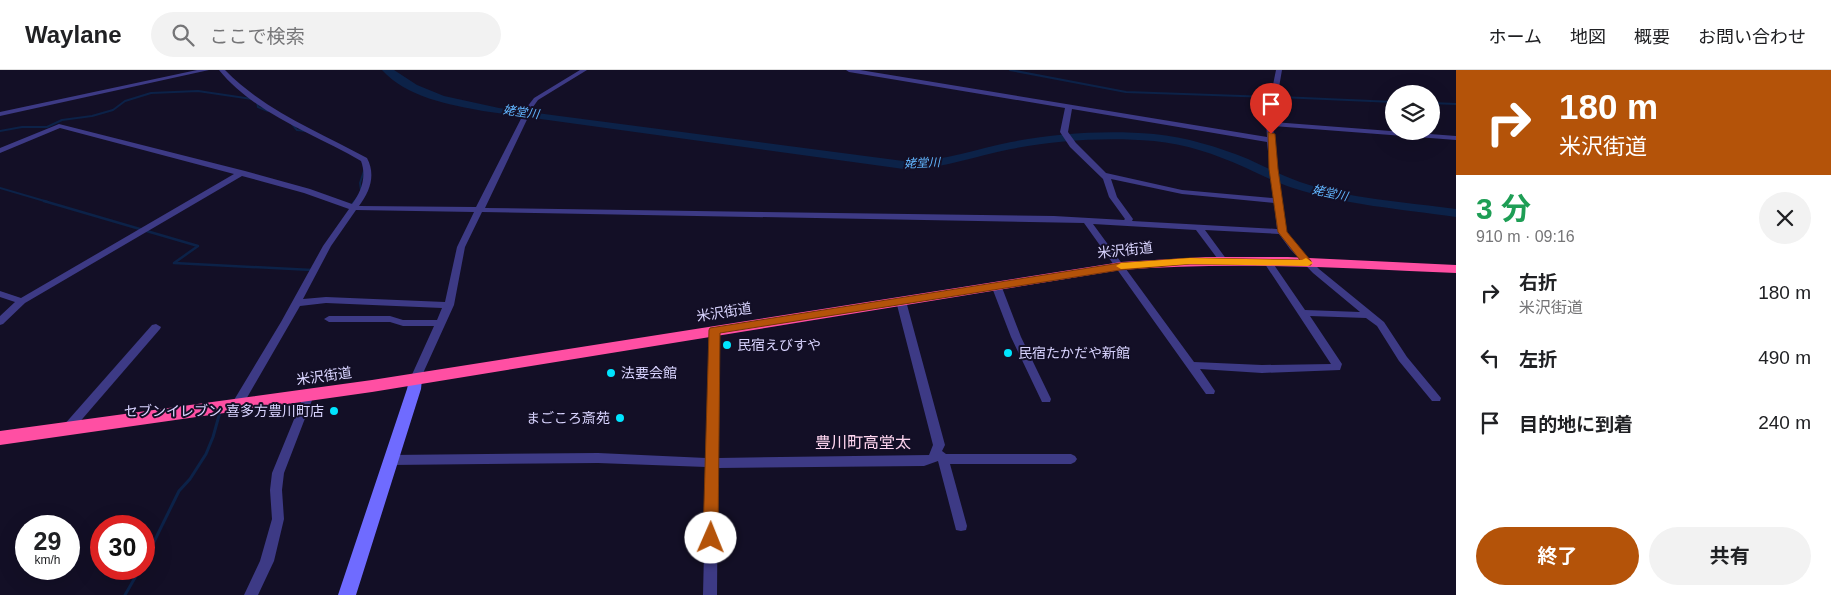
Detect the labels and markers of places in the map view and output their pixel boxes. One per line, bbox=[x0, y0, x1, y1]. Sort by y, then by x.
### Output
pin bbox=[1250, 83, 1292, 134]
place label: 民宿えびすや bbox=[737, 337, 821, 353]
marker: 民宿えびすや bbox=[721, 339, 733, 351]
place label: 民宿たかだや新館 bbox=[1018, 345, 1130, 361]
marker: 民宿たかだや新館 bbox=[1002, 347, 1014, 359]
place label: 法要会館 bbox=[621, 365, 677, 381]
marker: 法要会館 bbox=[605, 367, 617, 379]
place label: セブンイレブン 喜多方豊川町店 bbox=[124, 403, 324, 419]
marker: セブンイレブン 喜多方豊川町店 bbox=[328, 405, 340, 417]
place label: まごころ斎苑 bbox=[526, 410, 610, 426]
marker: まごころ斎苑 bbox=[614, 412, 626, 424]

